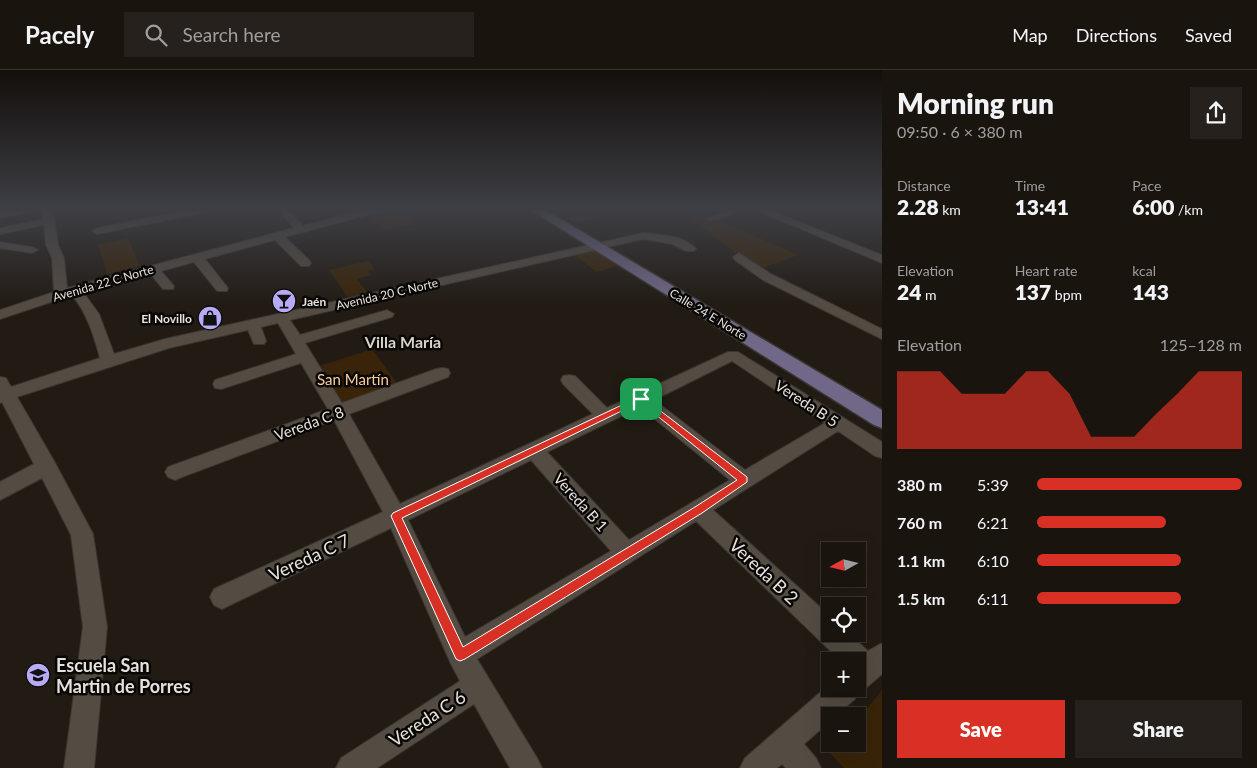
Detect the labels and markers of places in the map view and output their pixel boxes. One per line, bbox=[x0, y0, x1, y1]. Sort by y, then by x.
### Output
bar icon: Jaén bbox=[271, 288, 297, 314]
place label: Jaén bbox=[302, 294, 326, 309]
shop icon: El Novillo bbox=[197, 305, 223, 331]
place label: El Novillo bbox=[141, 311, 192, 326]
pin bbox=[620, 378, 662, 420]
place label: Escuela San Martin de Porres bbox=[56, 654, 191, 697]
school or university icon: Escuela San Martin de Porres bbox=[25, 662, 51, 688]

